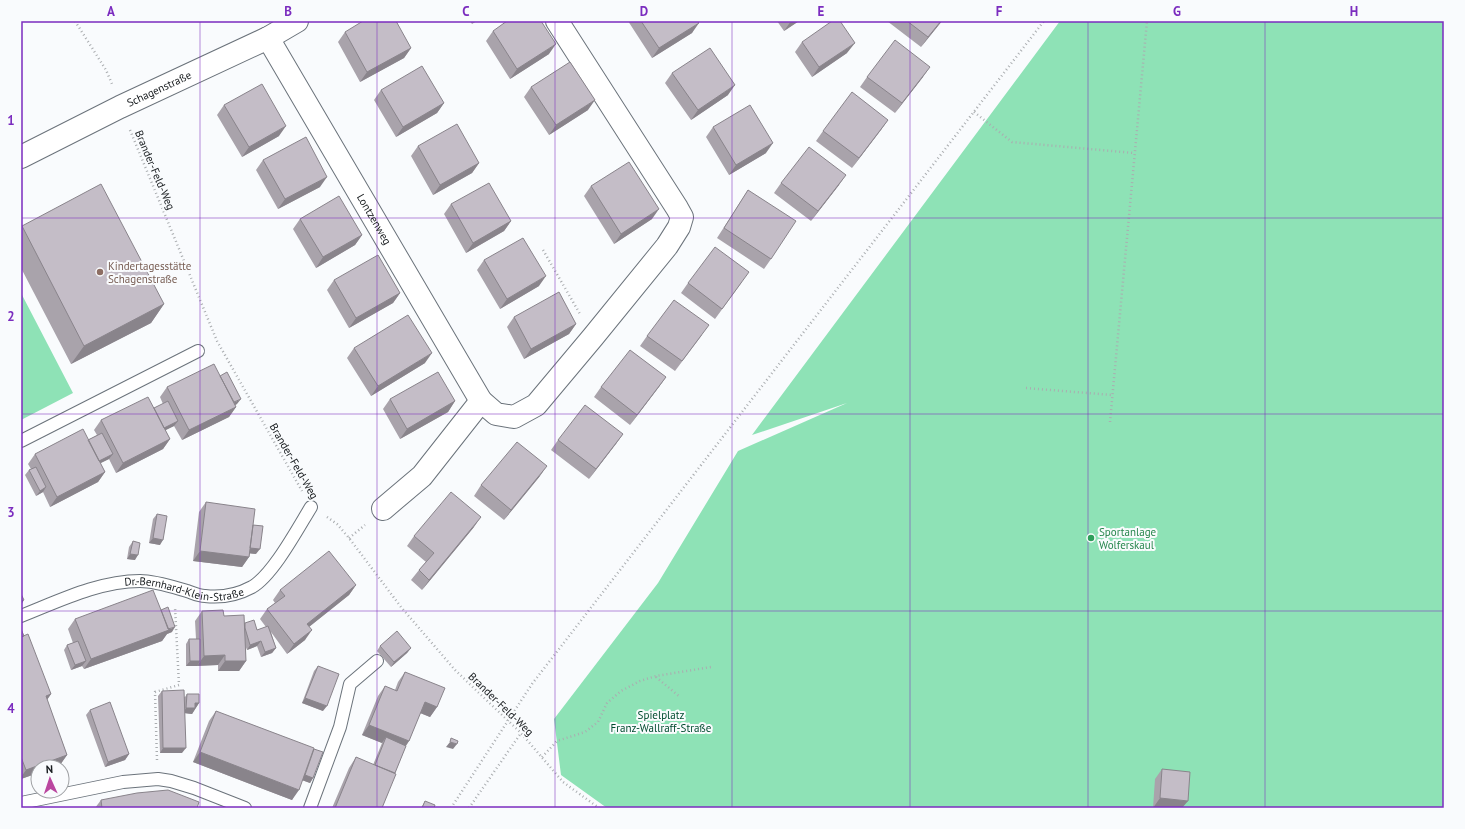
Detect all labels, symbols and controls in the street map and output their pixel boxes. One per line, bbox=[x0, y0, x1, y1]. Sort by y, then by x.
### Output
text: A bbox=[107, 3, 115, 20]
text: B bbox=[284, 3, 292, 20]
text: C bbox=[462, 3, 470, 20]
text: D bbox=[640, 3, 648, 20]
text: E bbox=[818, 3, 825, 20]
text: F bbox=[996, 3, 1003, 20]
text: G bbox=[1173, 3, 1181, 20]
text: H bbox=[1350, 3, 1358, 20]
street label: Schagenstraße bbox=[125, 68, 194, 110]
text: 1 bbox=[7, 112, 15, 129]
street label: Brander-Feld-Weg bbox=[132, 128, 178, 212]
street label: Lontzenweg bbox=[354, 191, 395, 247]
place label: Kindertagesstätte Schagenstraße bbox=[108, 259, 192, 286]
marker: Kindertagesstätte Schagenstraße bbox=[95, 267, 105, 277]
text: 2 bbox=[7, 308, 15, 325]
street label: Brander-Feld-Weg bbox=[267, 421, 321, 501]
text: 3 bbox=[7, 504, 15, 521]
place label: Sportanlage Wolferskaul bbox=[1099, 525, 1157, 552]
marker: Sportanlage Wolferskaul bbox=[1086, 533, 1096, 543]
street label: Dr.-Bernhard-Klein-Straße bbox=[124, 574, 246, 604]
street label: Brander-Feld-Weg bbox=[465, 669, 537, 739]
text: 4 bbox=[7, 700, 15, 717]
park label: Spielplatz Franz-Wallraff-Straße bbox=[611, 708, 712, 735]
north arrow bbox=[30, 759, 70, 799]
text: N bbox=[45, 762, 53, 776]

